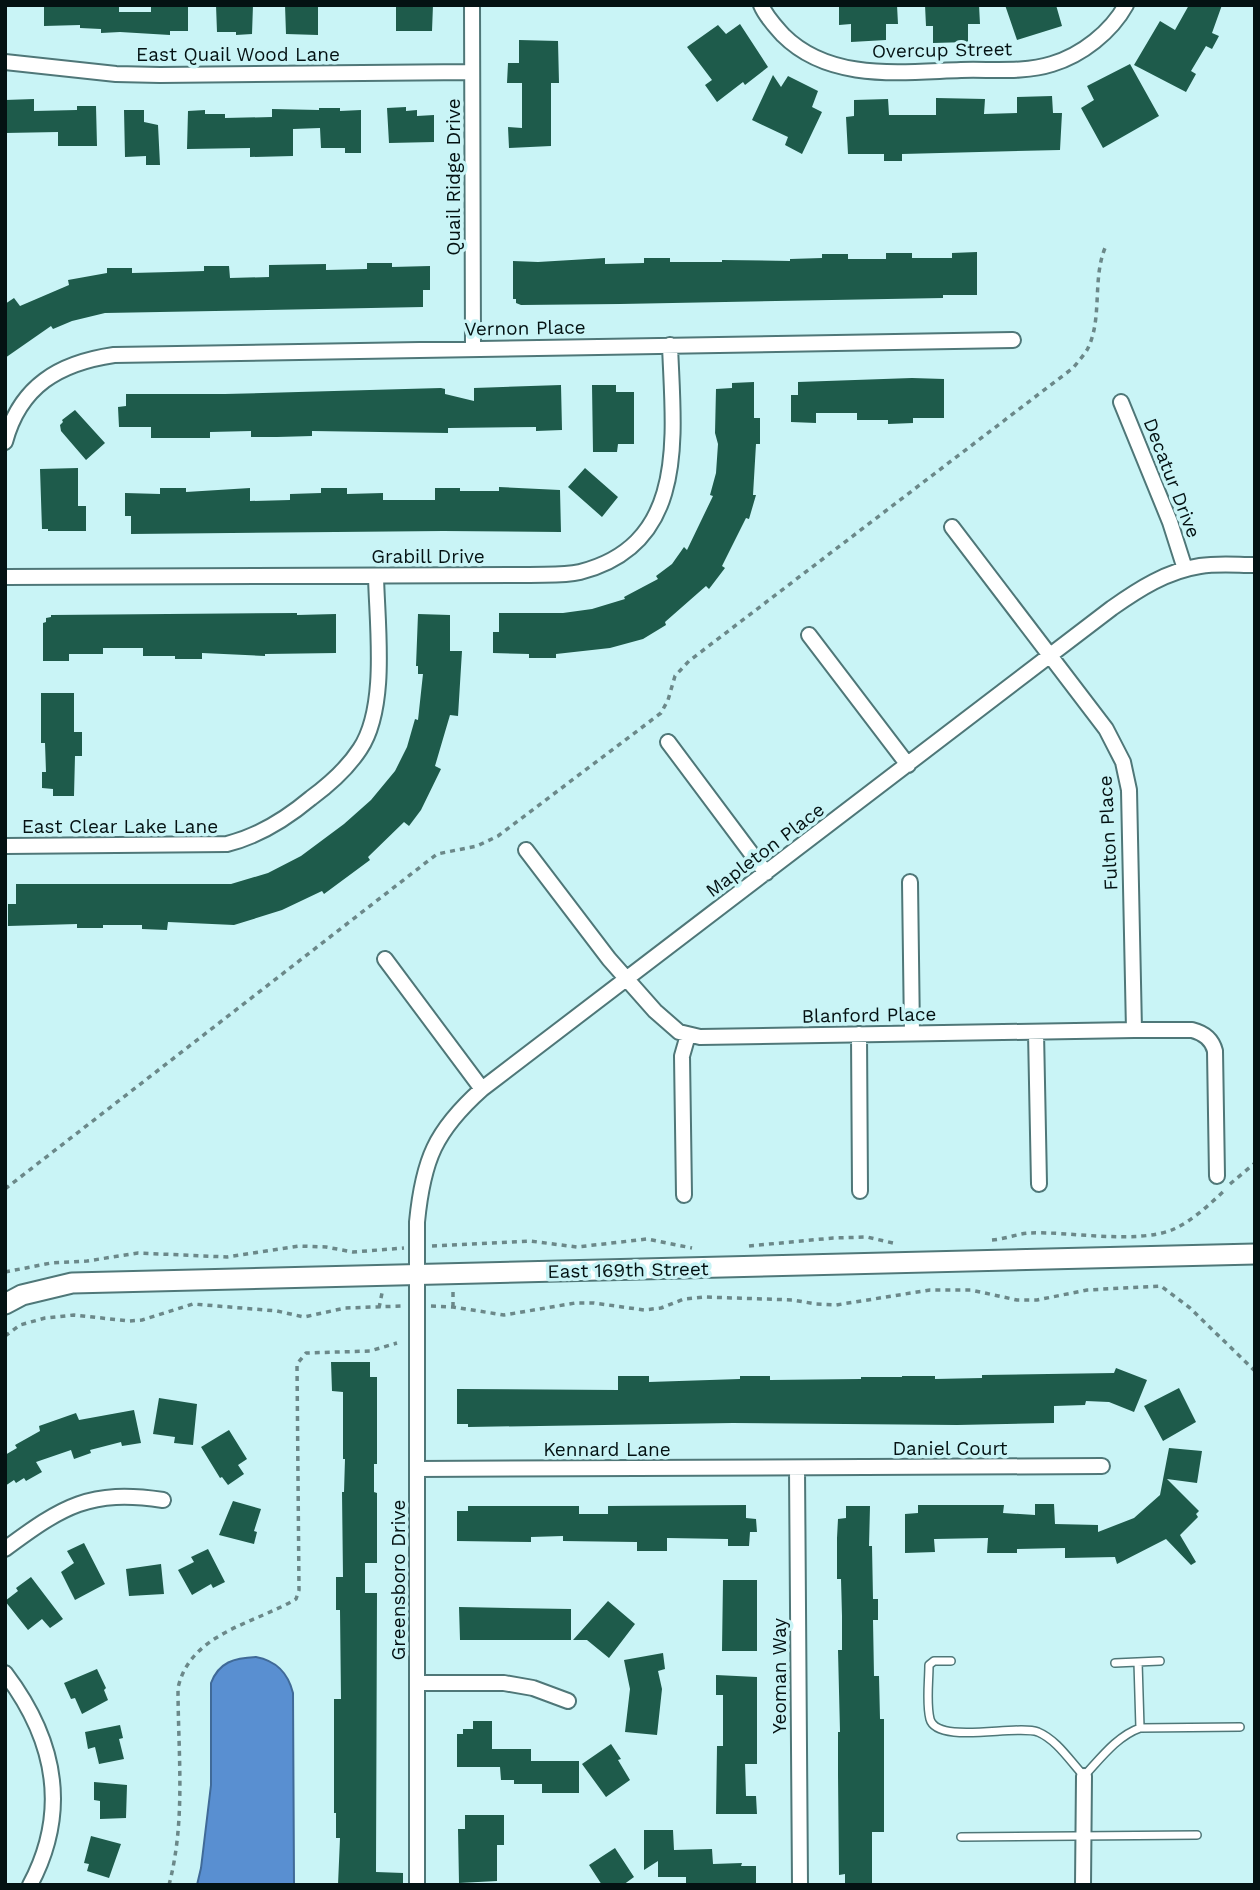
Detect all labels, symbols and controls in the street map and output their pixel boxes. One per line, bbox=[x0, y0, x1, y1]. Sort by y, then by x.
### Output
street label: Overcup Street bbox=[872, 37, 1012, 63]
street label: East Quail Wood Lane bbox=[136, 43, 340, 66]
street label: Quail Ridge Drive bbox=[442, 98, 465, 256]
street label: Vernon Place bbox=[464, 315, 586, 341]
street label: Decatur Drive bbox=[1139, 415, 1205, 541]
street label: Grabill Drive bbox=[371, 545, 485, 568]
street label: Fulton Place bbox=[1093, 775, 1123, 891]
street label: Mapleton Place bbox=[701, 798, 829, 902]
street label: East Clear Lake Lane bbox=[22, 815, 218, 838]
street label: Blanford Place bbox=[801, 1002, 937, 1028]
street label: East 169th Street bbox=[547, 1257, 709, 1283]
street label: Daniel Court bbox=[892, 1437, 1008, 1460]
street label: Kennard Lane bbox=[543, 1438, 671, 1461]
street label: Greensboro Drive bbox=[387, 1500, 410, 1660]
street label: Yeoman Way bbox=[768, 1618, 791, 1734]

